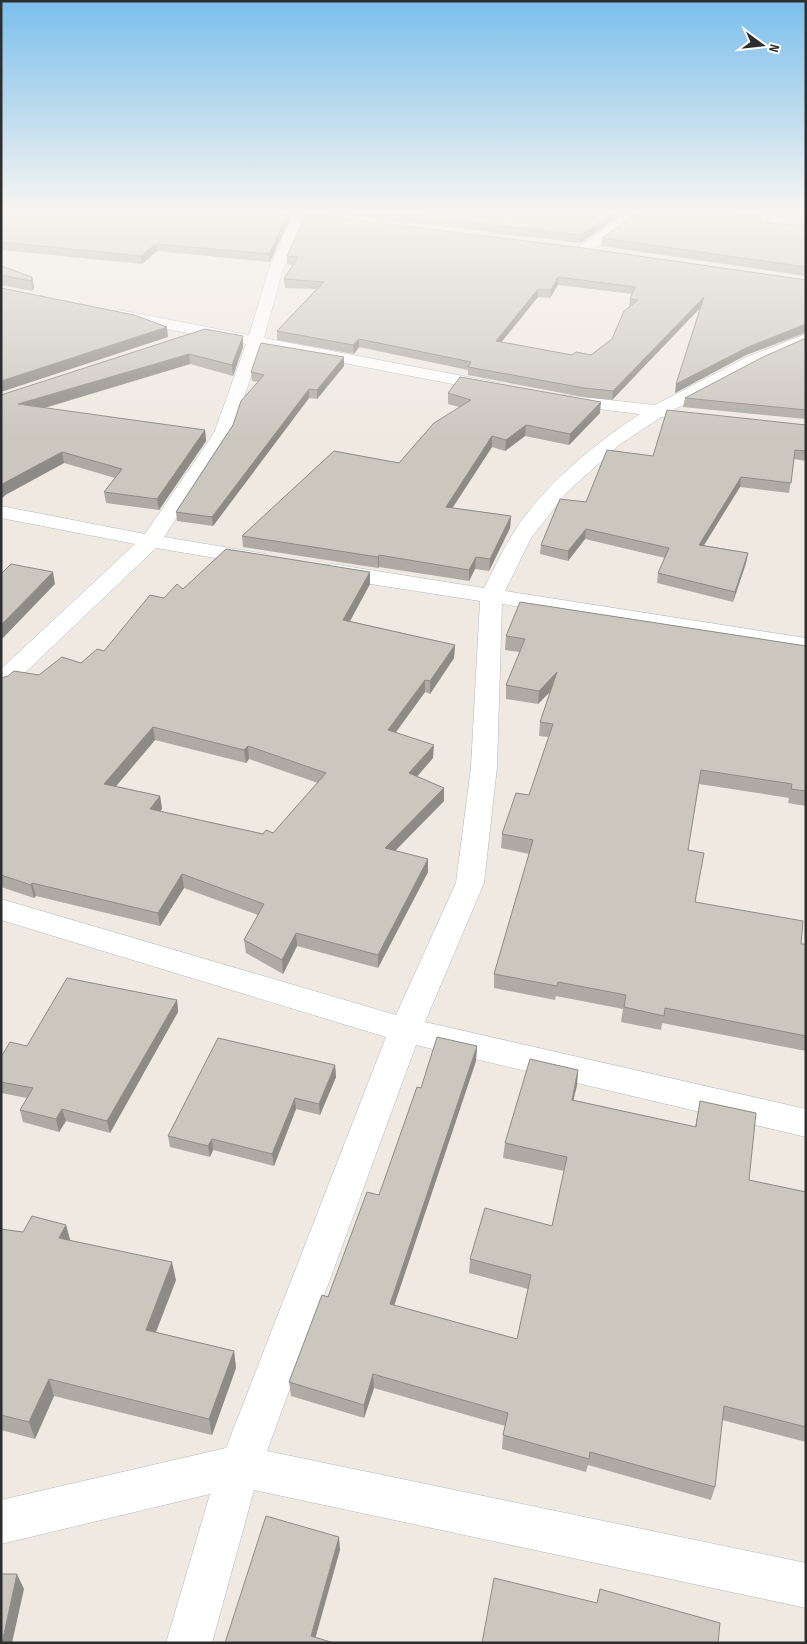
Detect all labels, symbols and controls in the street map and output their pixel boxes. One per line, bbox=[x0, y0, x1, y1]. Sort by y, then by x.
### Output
north arrow bbox=[737, 20, 787, 70]
text: N bbox=[765, 42, 783, 54]

